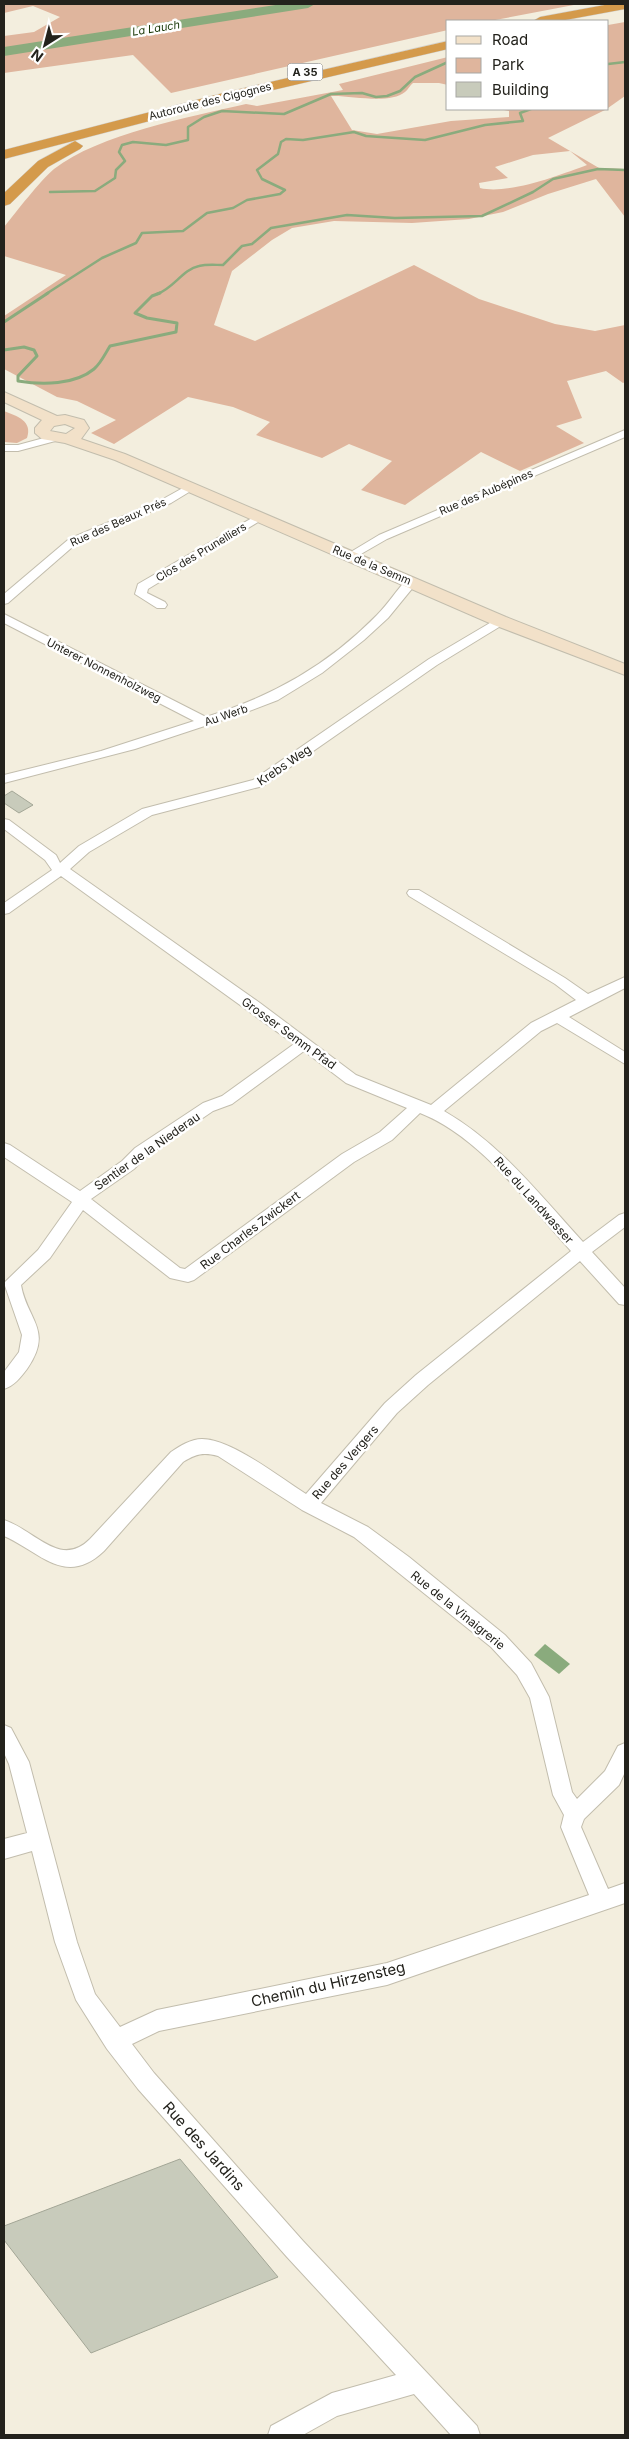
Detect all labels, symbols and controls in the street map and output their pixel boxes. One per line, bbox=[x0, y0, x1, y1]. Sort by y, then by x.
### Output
water label: La Lauch bbox=[131, 17, 181, 39]
north arrow bbox=[20, 20, 70, 70]
legend bbox=[446, 20, 609, 110]
text: Road bbox=[492, 30, 528, 49]
text: N bbox=[28, 46, 46, 66]
text: Park bbox=[492, 55, 525, 74]
road number: A 35 bbox=[288, 64, 322, 80]
street label: Autoroute des Cigognes bbox=[147, 79, 273, 123]
text: Building bbox=[492, 80, 549, 99]
street label: Rue des Aubépines bbox=[437, 466, 535, 518]
street label: Rue des Beaux Prés bbox=[68, 494, 168, 550]
street label: Clos des Prunelliers bbox=[153, 519, 249, 585]
street label: Rue de la Semm bbox=[331, 542, 413, 588]
street label: Unterer Nonnenholzweg bbox=[44, 635, 164, 705]
street label: Au Werb bbox=[202, 701, 250, 729]
street label: Krebs Weg bbox=[254, 741, 314, 789]
street label: Grosser Semm Pfad bbox=[239, 994, 339, 1072]
street label: Sentier de la Niederau bbox=[91, 1109, 203, 1193]
street label: Rue du Landwasser bbox=[491, 1153, 577, 1247]
street label: Rue Charles Zwickert bbox=[197, 1188, 303, 1272]
street label: Rue des Vergers bbox=[309, 1422, 381, 1502]
street label: Rue de la Vinaigrerie bbox=[408, 1567, 508, 1653]
street label: Chemin du Hirzensteg bbox=[249, 1957, 407, 2011]
street label: Rue des Jardins bbox=[159, 2097, 249, 2195]

